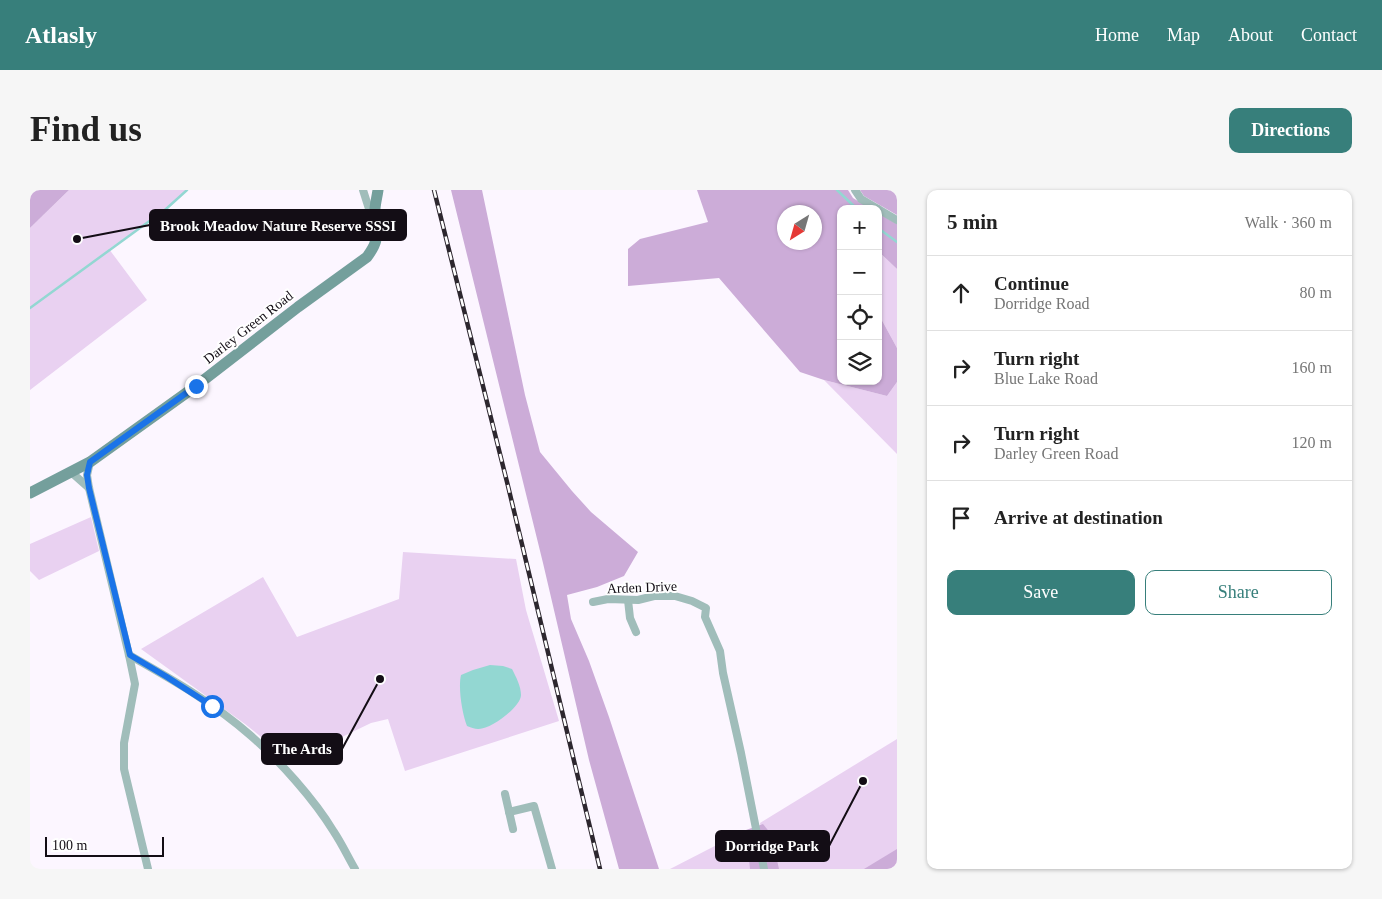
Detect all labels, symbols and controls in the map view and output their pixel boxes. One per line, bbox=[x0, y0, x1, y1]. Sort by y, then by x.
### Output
text: Atlasly bbox=[25, 22, 97, 48]
text: Home bbox=[1095, 25, 1139, 45]
text: Map bbox=[1167, 25, 1200, 45]
text: About bbox=[1228, 25, 1273, 45]
text: Contact bbox=[1301, 25, 1357, 45]
button: Directions bbox=[1229, 108, 1352, 153]
text: Find us bbox=[30, 110, 142, 149]
north arrow bbox=[777, 205, 822, 250]
map controls bbox=[837, 205, 882, 385]
button: + bbox=[837, 205, 882, 250]
callout: Brook Meadow Nature Reserve SSSI bbox=[150, 210, 406, 240]
text: 5 min bbox=[947, 210, 998, 234]
text: Walk · 360 m bbox=[1245, 214, 1332, 231]
text: Brook Meadow Nature Reserve SSSI bbox=[160, 218, 396, 234]
button: − bbox=[837, 250, 882, 295]
text: Continue bbox=[994, 273, 1069, 294]
icon: ahead bbox=[947, 279, 975, 307]
text: 80 m bbox=[1300, 284, 1332, 301]
street label: Darley Green Road bbox=[201, 288, 296, 367]
button: locate bbox=[837, 295, 882, 340]
text: Dorridge Road bbox=[994, 295, 1090, 312]
button: layers bbox=[837, 340, 882, 385]
text: Turn right bbox=[994, 348, 1079, 369]
icon: right bbox=[947, 354, 975, 382]
text: 160 m bbox=[1292, 359, 1332, 376]
text: Blue Lake Road bbox=[994, 370, 1098, 387]
route end bbox=[185, 375, 208, 398]
text: Turn right bbox=[994, 423, 1079, 444]
icon: right bbox=[947, 429, 975, 457]
text: 120 m bbox=[1292, 434, 1332, 451]
text: Darley Green Road bbox=[994, 445, 1118, 462]
icon: arrive bbox=[947, 504, 975, 532]
text: Arrive at destination bbox=[994, 507, 1163, 528]
button: Save bbox=[947, 570, 1135, 615]
button: Share bbox=[1145, 570, 1332, 615]
street label: Arden Drive bbox=[607, 579, 677, 596]
route start bbox=[201, 695, 224, 718]
callout: The Ards bbox=[262, 734, 342, 764]
text: The Ards bbox=[272, 741, 332, 757]
callout: Dorridge Park bbox=[716, 831, 829, 861]
scale bar bbox=[45, 834, 164, 857]
text: 100 m bbox=[52, 838, 87, 853]
text: Dorridge Park bbox=[725, 838, 820, 854]

